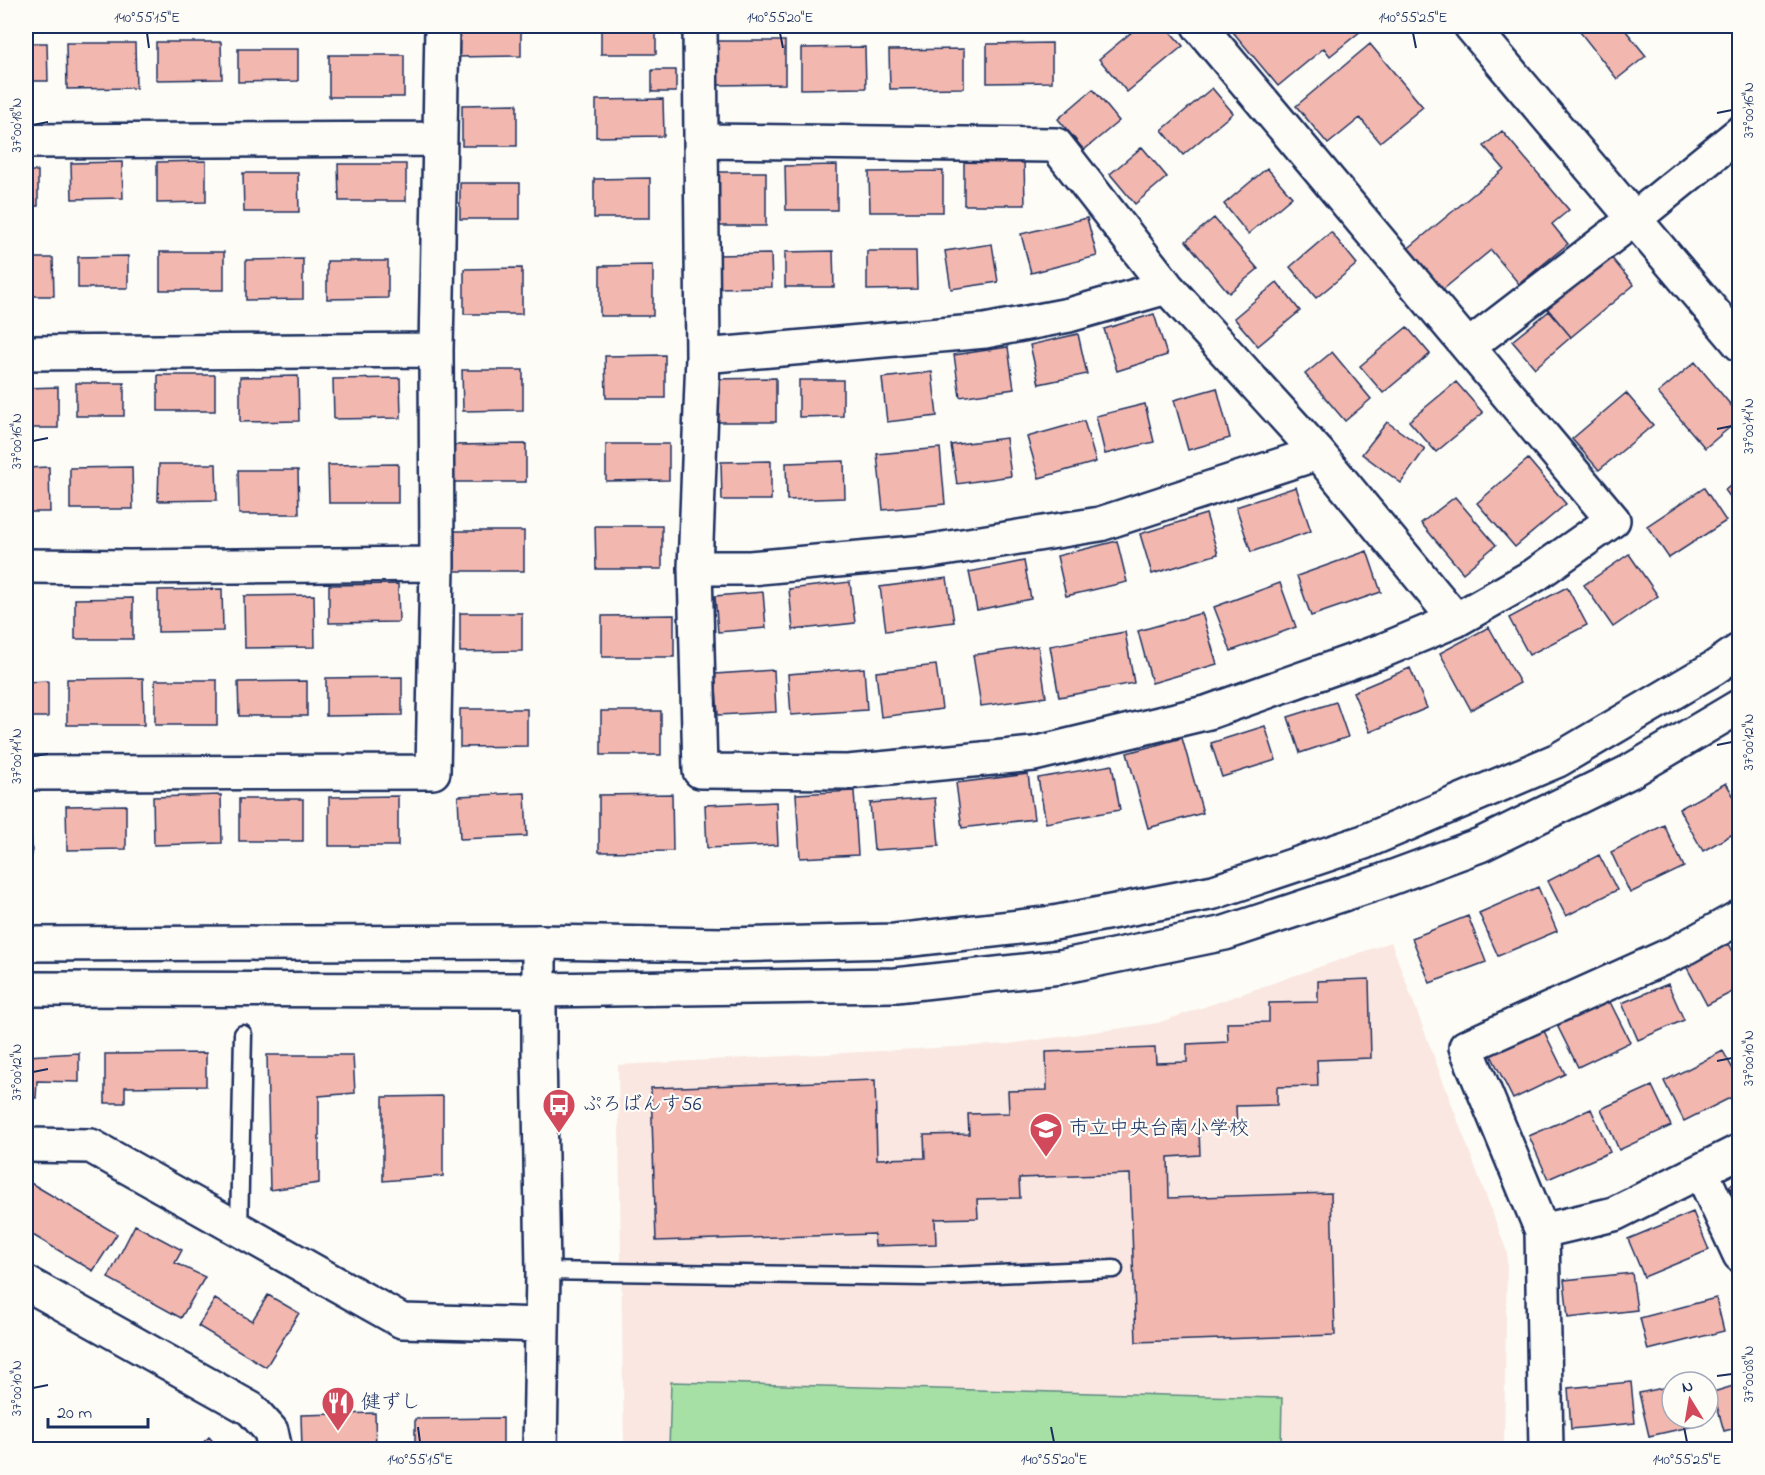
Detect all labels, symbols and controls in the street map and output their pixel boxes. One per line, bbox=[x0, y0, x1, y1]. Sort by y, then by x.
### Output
text: 140°55'15"E bbox=[114, 7, 180, 29]
text: 140°55'20"E bbox=[747, 7, 813, 29]
text: 140°55'25"E bbox=[1379, 7, 1447, 29]
text: 37°00'16"N bbox=[1738, 82, 1760, 138]
text: 37°00'18"N bbox=[6, 98, 28, 152]
text: 37°00'14"N bbox=[1738, 398, 1760, 454]
text: 37°00'16"N bbox=[6, 413, 28, 469]
text: 37°00'12"N bbox=[1738, 714, 1760, 770]
text: 37°00'14"N bbox=[6, 728, 28, 784]
text: 37°00'10"N bbox=[1738, 1030, 1760, 1086]
text: 37°00'12"N bbox=[6, 1044, 28, 1100]
bus stop icon: ぷろばんす56 bbox=[541, 1087, 577, 1134]
place label: ぷろばんす56 bbox=[582, 1091, 702, 1120]
school or university icon: 市立中央台南小学校 bbox=[1028, 1111, 1064, 1158]
place label: 市立中央台南小学校 bbox=[1069, 1115, 1249, 1144]
text: 37°00'08"N bbox=[1738, 1346, 1760, 1402]
text: 37°00'10"N bbox=[6, 1360, 28, 1416]
north arrow bbox=[1660, 1370, 1720, 1430]
text: N bbox=[1680, 1374, 1695, 1400]
restaurant icon: 健ずし bbox=[320, 1385, 356, 1432]
place label: 健ずし bbox=[361, 1389, 421, 1418]
scale bar bbox=[48, 1391, 148, 1429]
text: 20 m bbox=[57, 1401, 92, 1427]
text: 140°55'15"E bbox=[387, 1449, 453, 1471]
text: 140°55'20"E bbox=[1021, 1449, 1087, 1471]
text: 140°55'25"E bbox=[1653, 1449, 1721, 1471]

